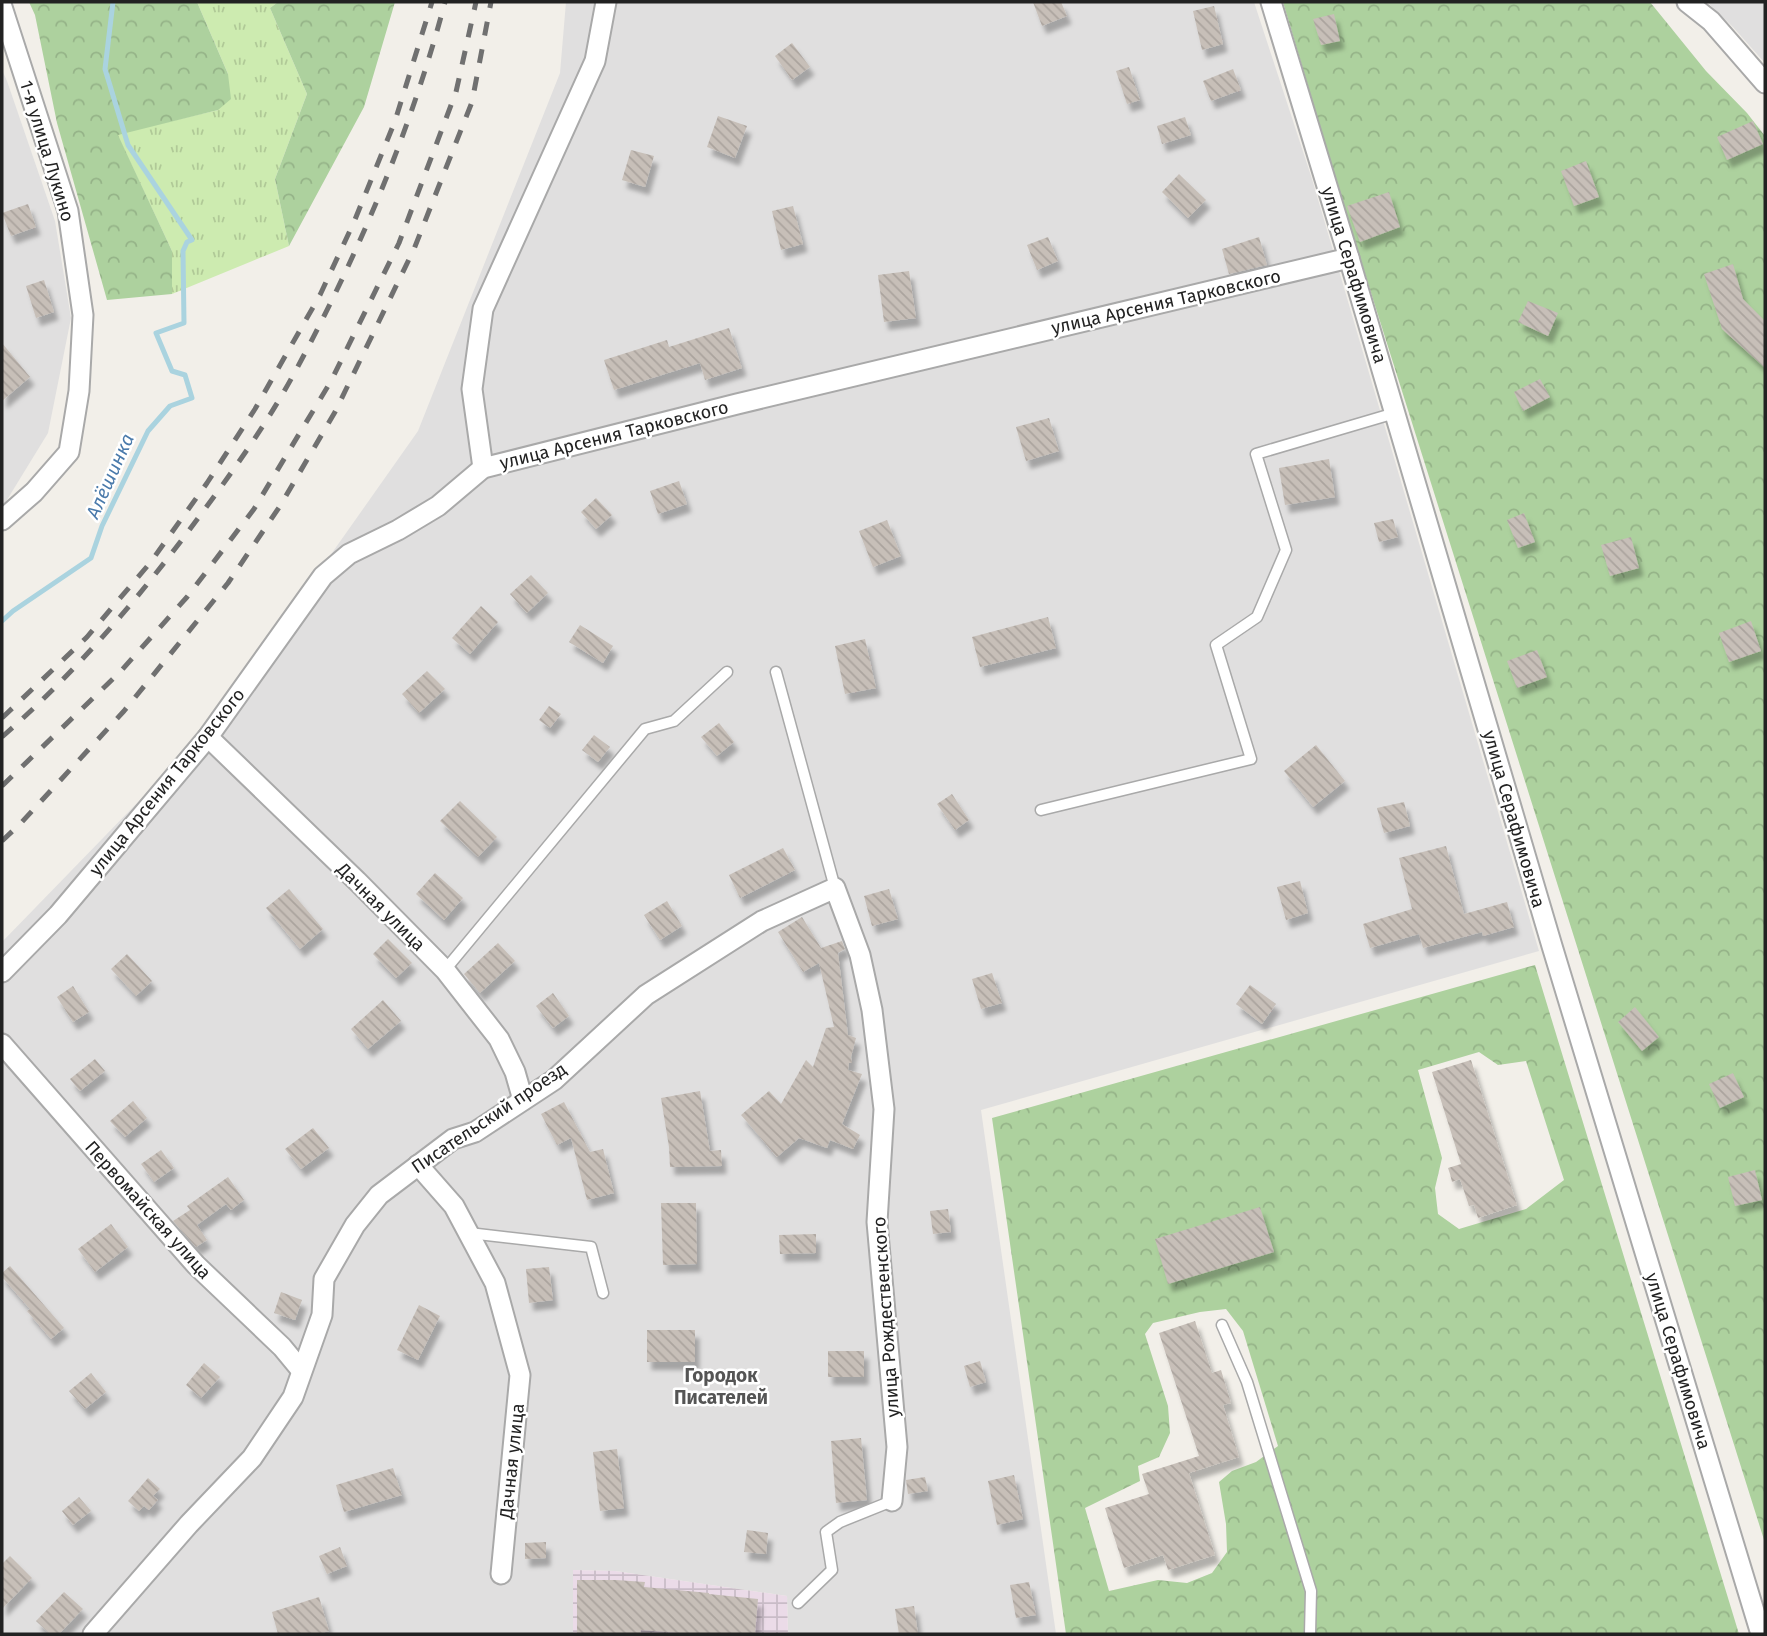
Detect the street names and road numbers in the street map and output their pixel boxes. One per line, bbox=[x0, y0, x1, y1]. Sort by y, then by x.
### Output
street label: 1-я улица Лукино bbox=[15, 78, 79, 224]
street label: улица Серафимовича bbox=[1317, 184, 1391, 366]
street label: улица Арсения Тарковского bbox=[1049, 265, 1283, 339]
street label: улица Арсения Тарковского bbox=[497, 396, 731, 474]
street label: улица Арсения Тарковского bbox=[85, 684, 249, 880]
street label: улица Серафимовича bbox=[1478, 728, 1550, 910]
street label: Дачная улица bbox=[331, 857, 430, 956]
street label: Писательский проезд bbox=[407, 1058, 571, 1178]
street label: Первомайская улица bbox=[80, 1136, 216, 1284]
street label: улица Рождественского bbox=[868, 1216, 904, 1418]
street label: улица Серафимовича bbox=[1641, 1270, 1715, 1452]
street label: Дачная улица bbox=[495, 1402, 529, 1521]

